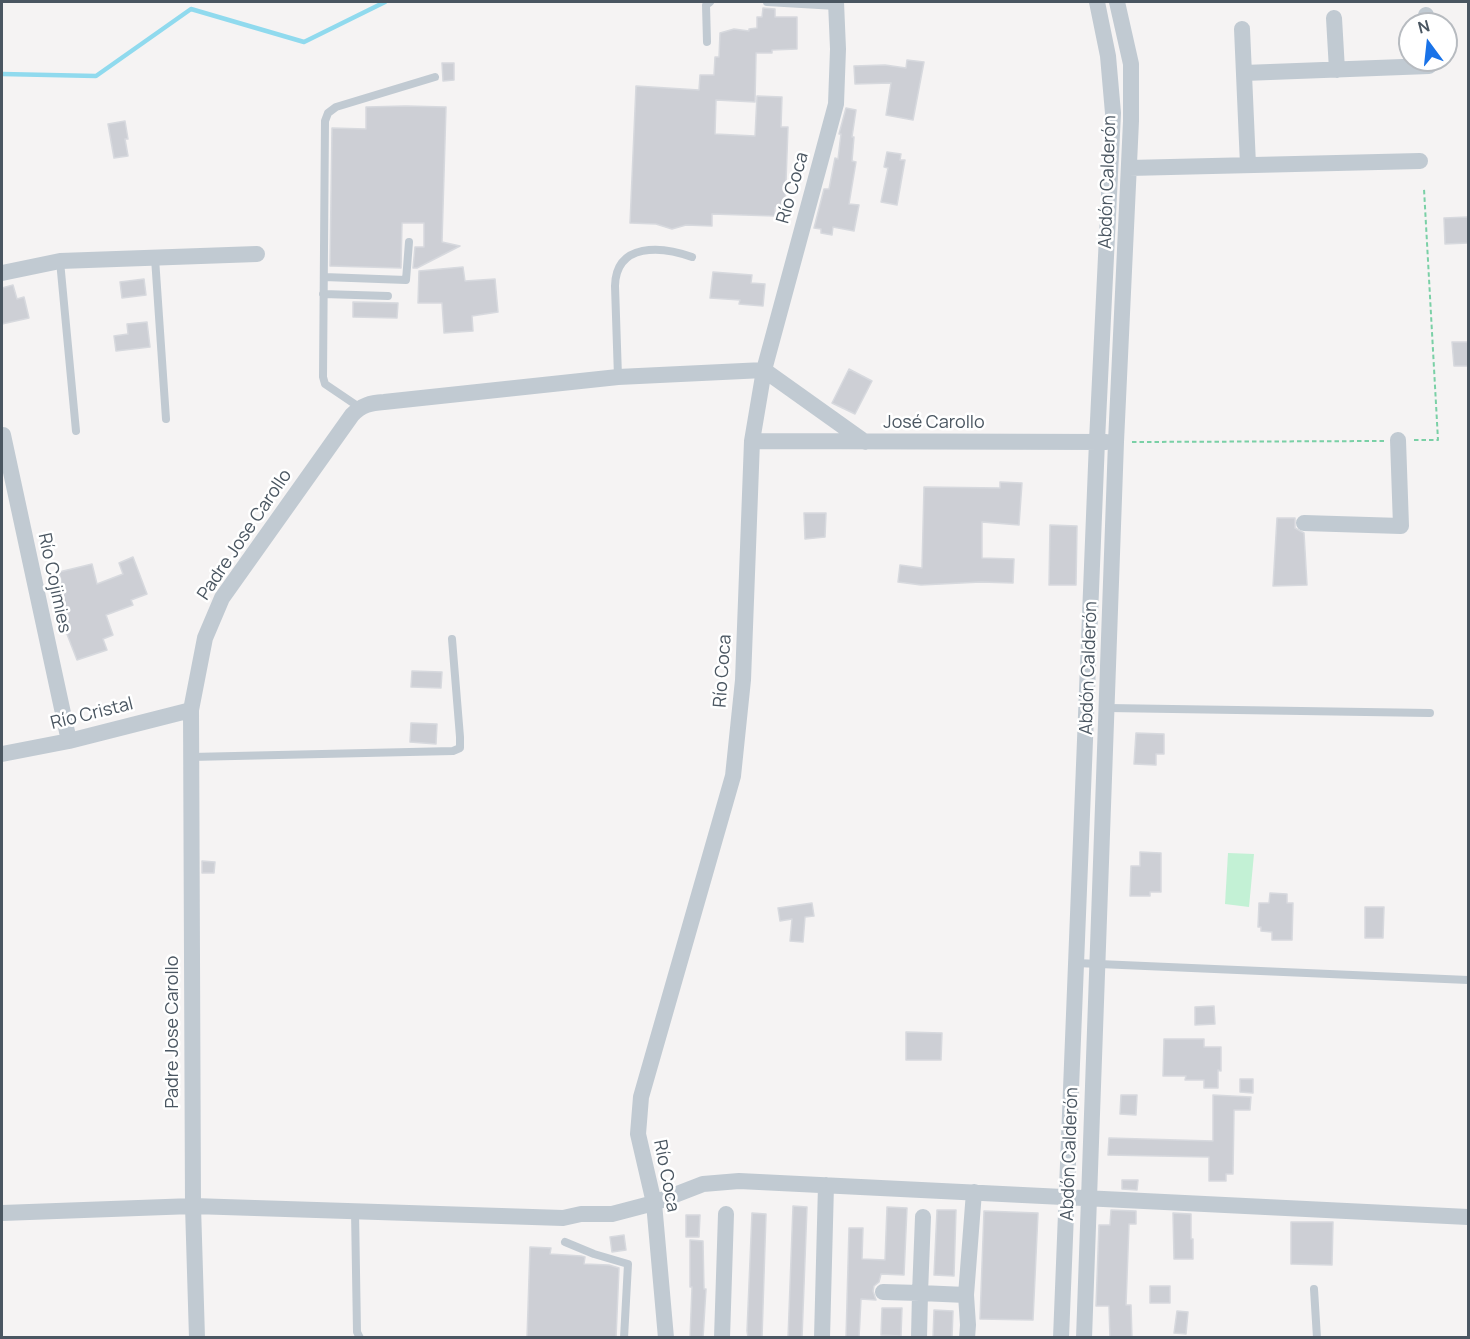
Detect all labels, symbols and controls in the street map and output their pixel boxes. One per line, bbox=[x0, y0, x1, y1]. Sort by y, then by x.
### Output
north arrow bbox=[1398, 12, 1458, 72]
text: N bbox=[1415, 14, 1432, 39]
street label: Abdón Calderón bbox=[1095, 115, 1121, 249]
street label: Río Coca bbox=[773, 150, 813, 226]
street label: José Carollo bbox=[883, 412, 985, 434]
street label: Padre Jose Carollo bbox=[193, 466, 297, 604]
street label: Río Cojimies bbox=[33, 531, 75, 635]
street label: Abdón Calderón bbox=[1076, 601, 1102, 735]
street label: Río Coca bbox=[710, 634, 736, 708]
street label: Río Cristal bbox=[49, 693, 135, 735]
street label: Padre Jose Carollo bbox=[162, 956, 184, 1108]
street label: Abdón Calderón bbox=[1057, 1087, 1083, 1221]
street label: Río Coca bbox=[648, 1138, 684, 1214]

